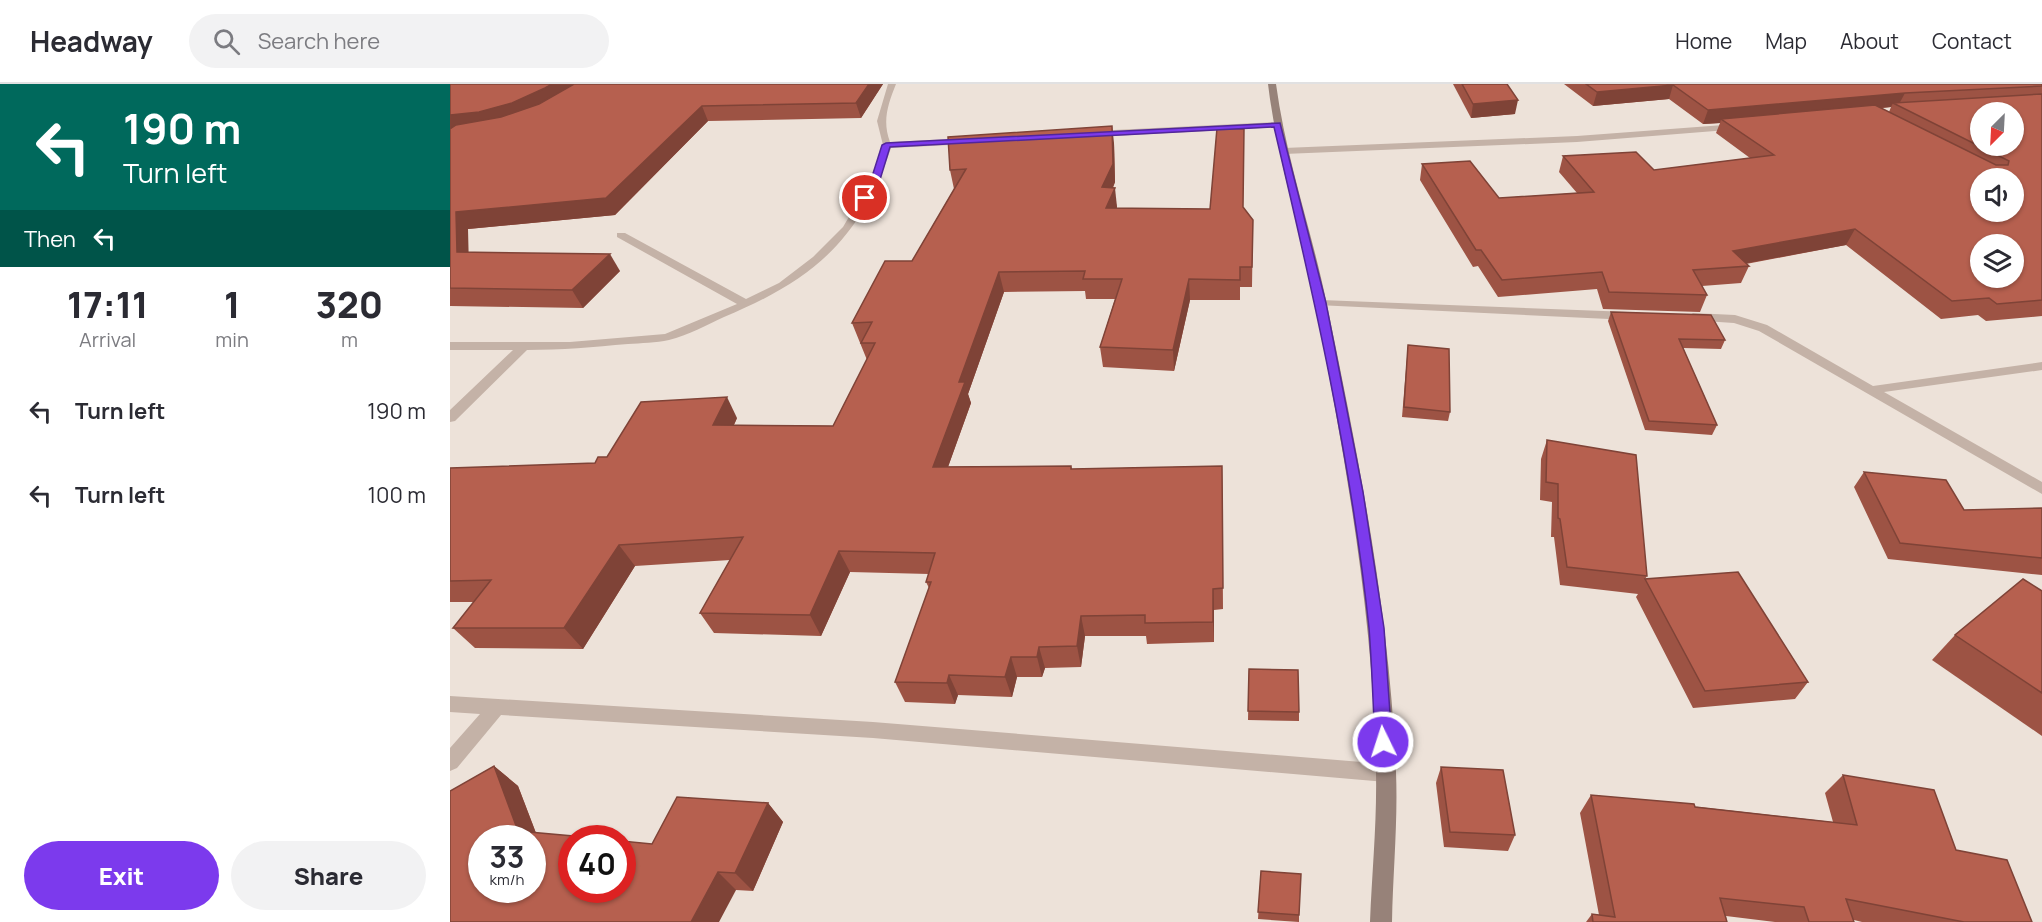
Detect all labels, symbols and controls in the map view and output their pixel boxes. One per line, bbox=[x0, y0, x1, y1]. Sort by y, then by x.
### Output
search box bbox=[189, 14, 609, 68]
text: Headway bbox=[30, 22, 153, 60]
icon: search bbox=[210, 25, 243, 58]
text: Search here bbox=[258, 26, 380, 56]
text: Home bbox=[1675, 27, 1732, 55]
text: Map bbox=[1765, 27, 1807, 55]
text: About bbox=[1840, 27, 1899, 55]
text: Contact bbox=[1932, 27, 2012, 55]
text: 190 m bbox=[123, 99, 241, 157]
north arrow bbox=[1970, 102, 2024, 156]
map controls bbox=[1970, 102, 2024, 288]
icon: left bbox=[24, 108, 102, 186]
text: Turn left bbox=[123, 154, 227, 191]
button: sound bbox=[1970, 168, 2024, 222]
pin bbox=[839, 172, 890, 223]
icon: arrive bbox=[848, 181, 881, 214]
icon: left bbox=[88, 222, 121, 255]
text: Then bbox=[24, 224, 76, 254]
button: layers bbox=[1970, 234, 2024, 288]
text: 17:11 bbox=[67, 280, 148, 329]
text: 1 bbox=[224, 280, 240, 329]
text: 320 bbox=[316, 280, 383, 329]
text: Arrival bbox=[79, 326, 136, 353]
text: min bbox=[215, 326, 249, 353]
text: m bbox=[341, 326, 358, 353]
icon: left bbox=[24, 395, 57, 428]
text: Turn left bbox=[75, 396, 165, 426]
text: 190 m bbox=[367, 396, 426, 426]
icon: left bbox=[24, 479, 57, 512]
text: Turn left bbox=[75, 480, 165, 510]
text: 100 m bbox=[368, 480, 426, 510]
position arrow bbox=[1351, 710, 1415, 774]
speed limit sign: 40 bbox=[558, 825, 636, 903]
text: 33 bbox=[490, 836, 524, 877]
button: Exit bbox=[24, 841, 219, 910]
button: Share bbox=[231, 841, 426, 910]
text: km/h bbox=[490, 869, 524, 890]

